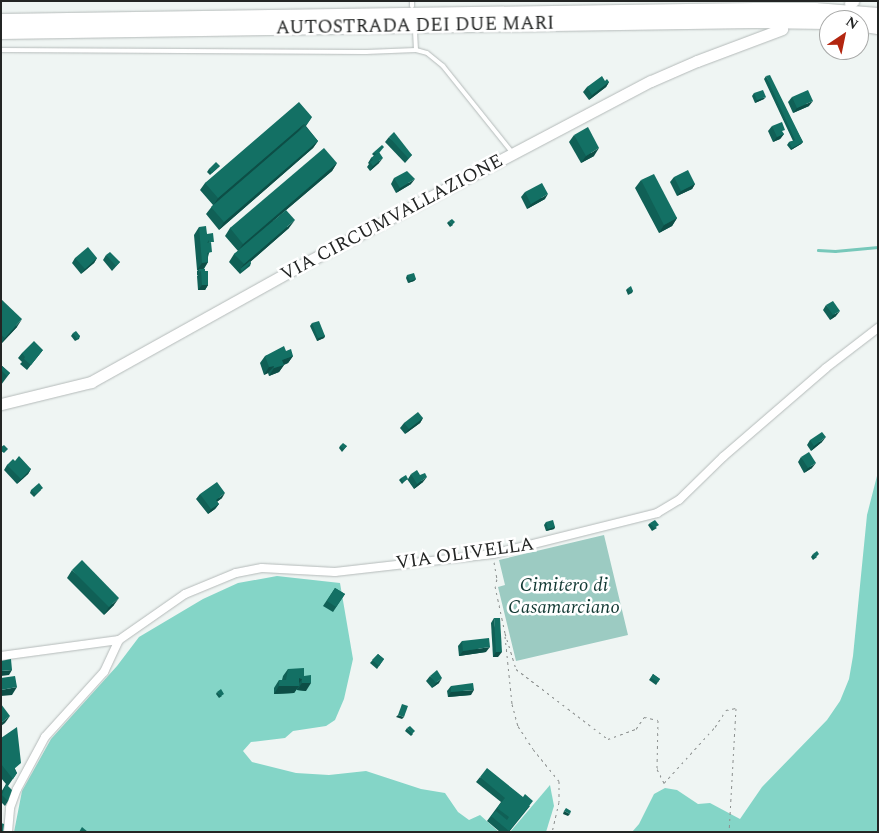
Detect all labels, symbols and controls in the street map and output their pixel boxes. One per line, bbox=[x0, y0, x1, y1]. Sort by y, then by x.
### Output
north arrow bbox=[819, 10, 869, 60]
text: N bbox=[841, 11, 863, 35]
street label: AUTOSTRADA DEI DUE MARI bbox=[276, 12, 554, 40]
street label: VIA CIRCUMVALLAZIONE bbox=[277, 150, 507, 286]
street label: VIA OLIVELLA bbox=[395, 533, 535, 575]
park label: Cimitero di Casamarciano bbox=[508, 575, 620, 619]

